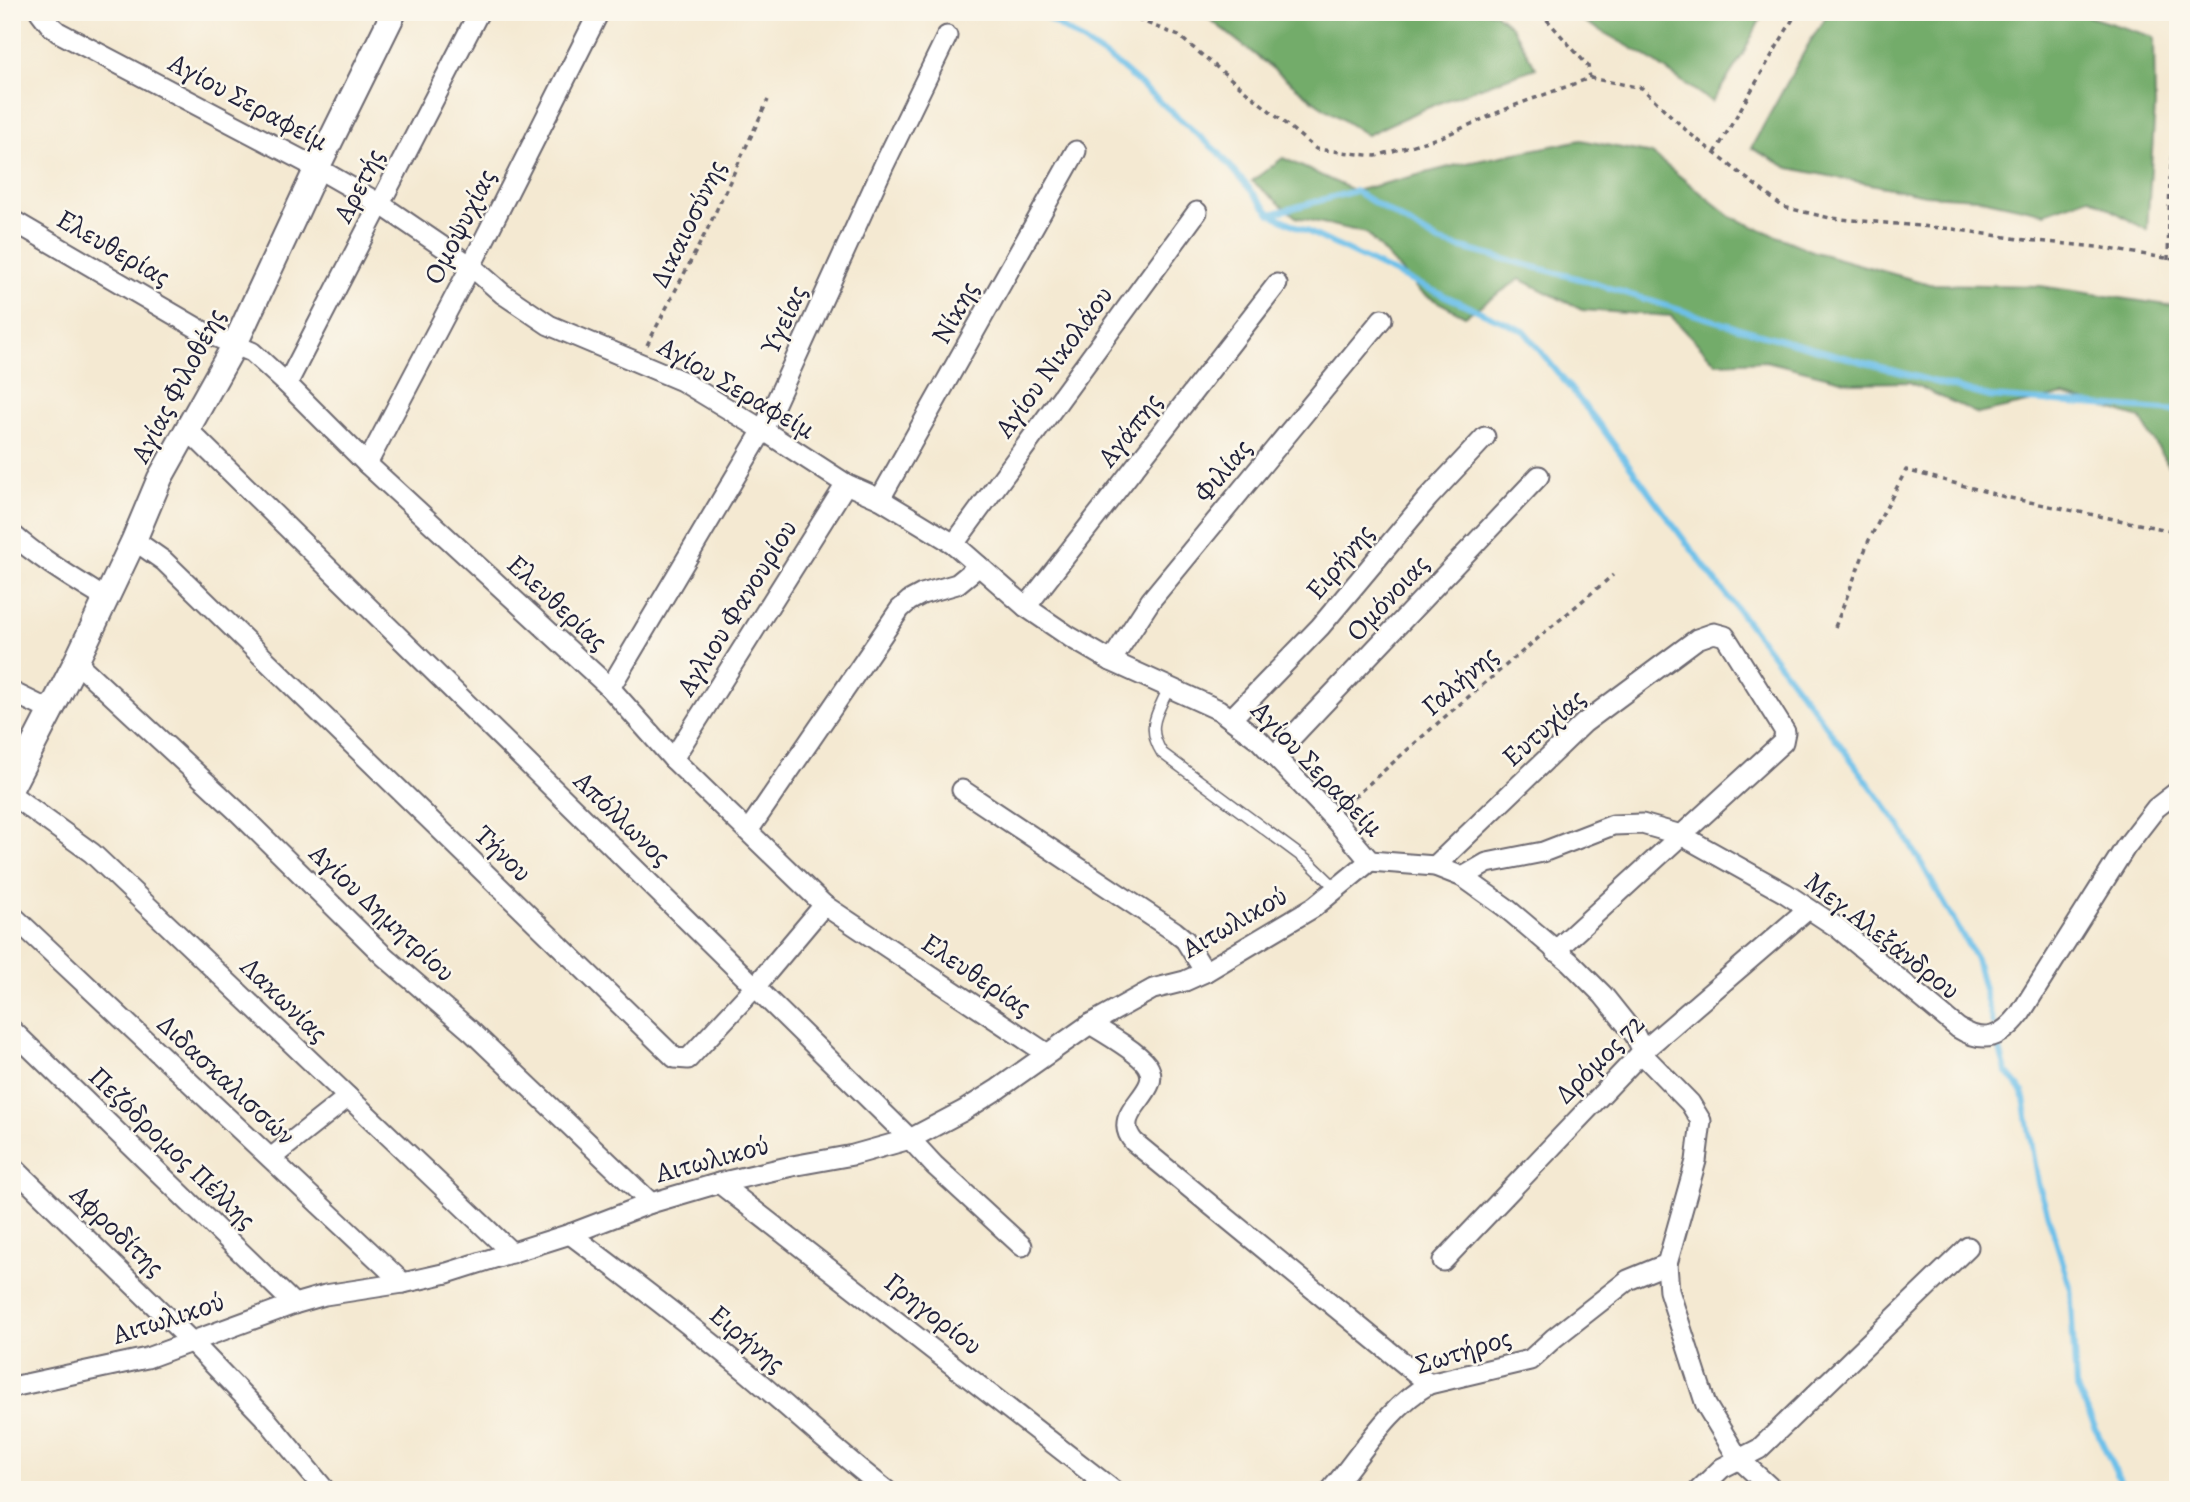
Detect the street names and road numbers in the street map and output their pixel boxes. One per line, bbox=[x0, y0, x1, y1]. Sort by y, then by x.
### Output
street label: Αγίου Σεραφείμ bbox=[161, 43, 336, 160]
street label: Αρετής bbox=[324, 142, 394, 230]
street label: Δικαιοσύνης bbox=[641, 153, 735, 294]
street label: Ομοψυχίας bbox=[415, 162, 505, 291]
street label: Ελευθερίας bbox=[50, 200, 177, 296]
street label: Νίκης bbox=[922, 274, 988, 351]
street label: Αγίου Νικολάου bbox=[985, 278, 1122, 446]
street label: Υγείας bbox=[751, 279, 816, 361]
street label: Αγίας Φιλοθέης bbox=[121, 301, 235, 470]
street label: Αγίου Σεραφείμ bbox=[650, 327, 823, 449]
street label: Αγάπης bbox=[1088, 385, 1171, 475]
street label: Φιλίας bbox=[1185, 431, 1261, 511]
street label: Αγλιου Φανουρίου bbox=[667, 512, 806, 704]
street label: Ειρήνης bbox=[1297, 516, 1383, 608]
street label: Ελευθερίας bbox=[498, 546, 616, 659]
street label: Ομόνοιας bbox=[1338, 546, 1438, 649]
street label: Γαλήνης bbox=[1413, 637, 1506, 725]
street label: Ευτυχίας bbox=[1494, 680, 1594, 775]
street label: Αγίου Σεραφείμ bbox=[1242, 692, 1392, 846]
street label: Απόλλωνος bbox=[564, 762, 679, 875]
street label: Τήνου bbox=[466, 817, 540, 891]
street label: Αγίου Δημητρίου bbox=[300, 834, 464, 990]
street label: Μεγ.Αλεξάνδρου bbox=[1797, 863, 1968, 1009]
street label: Αιτωλικού bbox=[1174, 877, 1294, 968]
street label: Ελευθερίας bbox=[914, 924, 1039, 1026]
street label: Λακωνίας bbox=[231, 948, 337, 1051]
street label: Δρόμος 72 bbox=[1546, 1005, 1653, 1112]
street label: Διδασκαλισσών bbox=[149, 1006, 304, 1154]
street label: Πεζόδρομος Πέλλης bbox=[80, 1058, 265, 1238]
street label: Αιτωλικού bbox=[651, 1126, 773, 1193]
street label: Αφροδίτης bbox=[61, 1175, 173, 1285]
street label: Γρηγορίου bbox=[876, 1263, 990, 1364]
street label: Αιτωλικού bbox=[107, 1282, 229, 1354]
street label: Ειρήνης bbox=[701, 1296, 793, 1382]
street label: Σωτήρος bbox=[1411, 1318, 1516, 1383]

